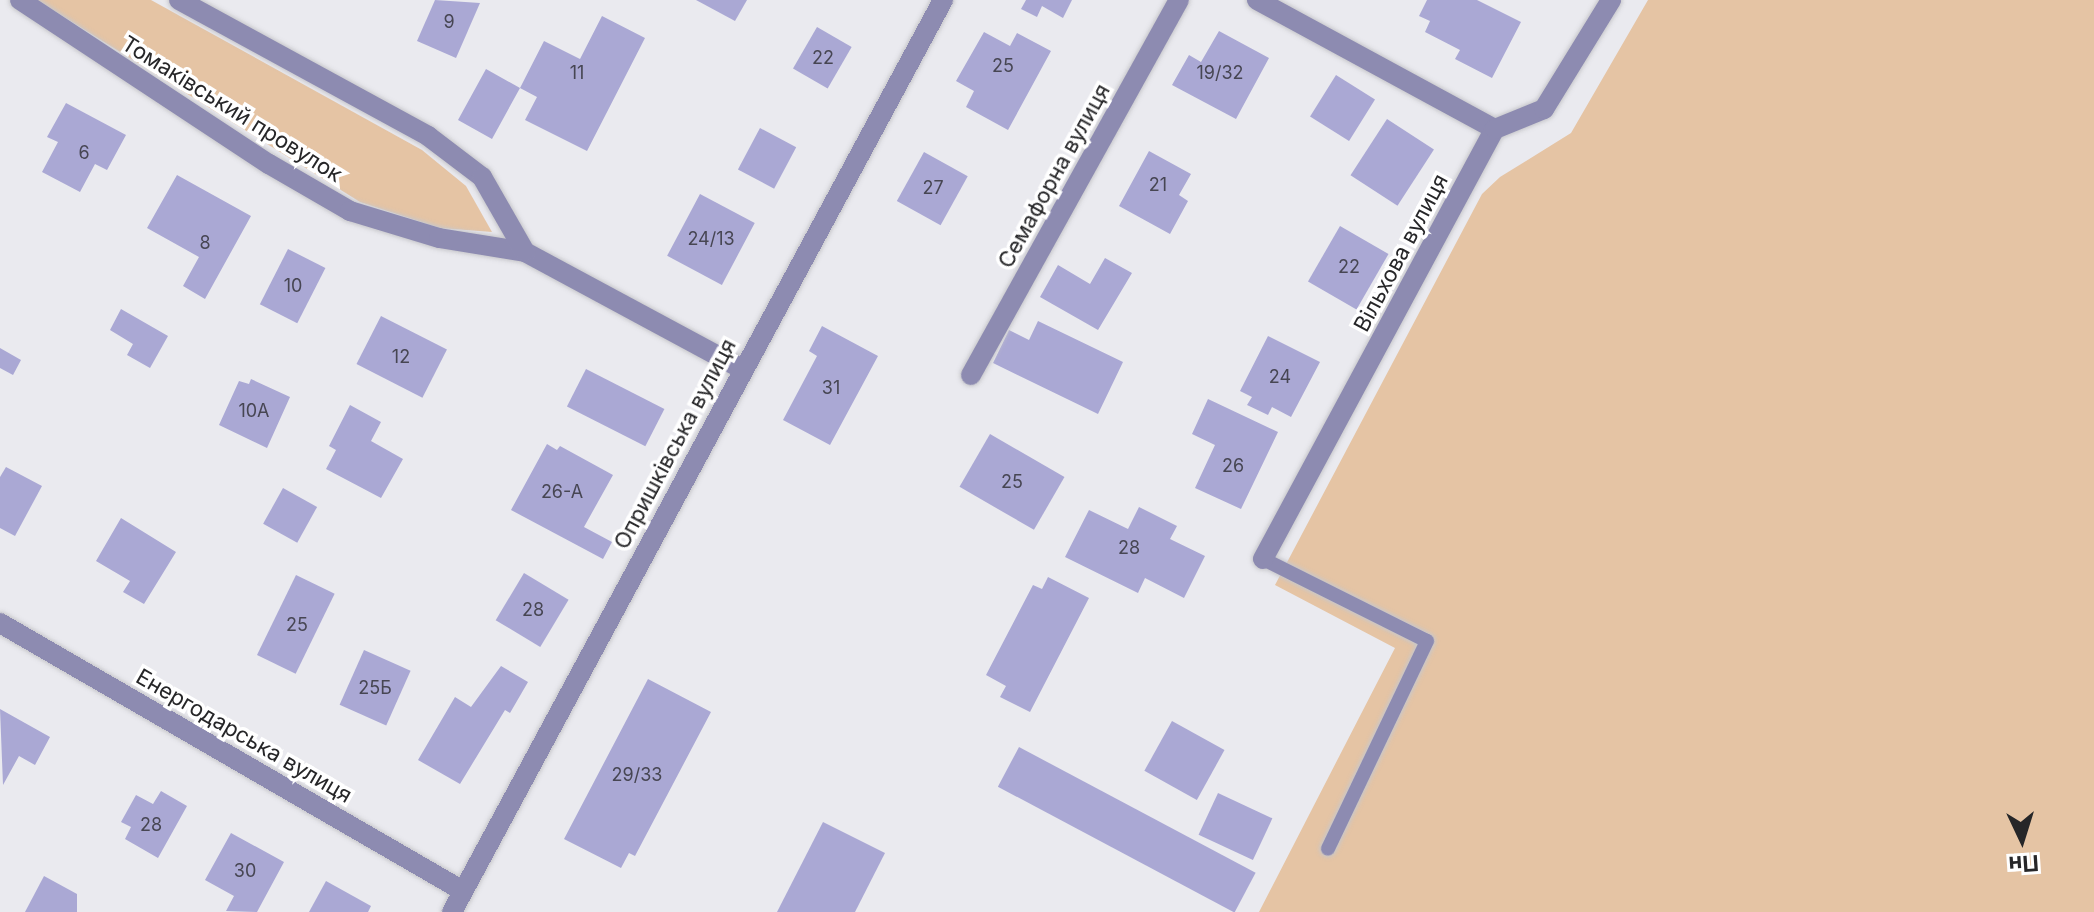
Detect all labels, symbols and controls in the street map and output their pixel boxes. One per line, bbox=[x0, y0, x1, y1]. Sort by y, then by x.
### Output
house number: 9 bbox=[443, 11, 455, 33]
street label: Томаківський провулок bbox=[117, 30, 347, 188]
house number: 22 bbox=[812, 47, 834, 69]
house number: 25 bbox=[992, 55, 1014, 77]
house number: 11 bbox=[570, 62, 584, 84]
house number: 19/32 bbox=[1196, 62, 1244, 84]
street label: Семафорна вулиця bbox=[992, 79, 1116, 273]
house number: 6 bbox=[78, 142, 90, 164]
street label: Вільхова вулиця bbox=[1348, 170, 1454, 336]
house number: 21 bbox=[1149, 174, 1167, 196]
house number: 27 bbox=[922, 177, 944, 199]
house number: 24/13 bbox=[687, 228, 735, 250]
house number: 8 bbox=[199, 232, 211, 254]
house number: 22 bbox=[1338, 256, 1360, 278]
house number: 10 bbox=[284, 275, 302, 297]
street label: Опришківська вулиця bbox=[608, 334, 742, 554]
house number: 12 bbox=[392, 346, 410, 368]
house number: 24 bbox=[1269, 366, 1291, 388]
house number: 31 bbox=[822, 377, 840, 399]
house number: 10А bbox=[238, 400, 270, 422]
house number: 26 bbox=[1222, 455, 1244, 477]
house number: 25 bbox=[1001, 471, 1023, 493]
house number: 26-А bbox=[541, 481, 583, 503]
house number: 28 bbox=[1118, 537, 1140, 559]
house number: 28 bbox=[522, 599, 544, 621]
house number: 25 bbox=[286, 614, 308, 636]
street label: Енергодарська вулиця bbox=[131, 663, 357, 809]
house number: 25Б bbox=[358, 677, 392, 699]
house number: 29/33 bbox=[612, 764, 662, 786]
north arrow bbox=[1982, 800, 2062, 880]
house number: 28 bbox=[140, 814, 162, 836]
text: Пн bbox=[2008, 850, 2040, 878]
house number: 30 bbox=[234, 860, 256, 882]

